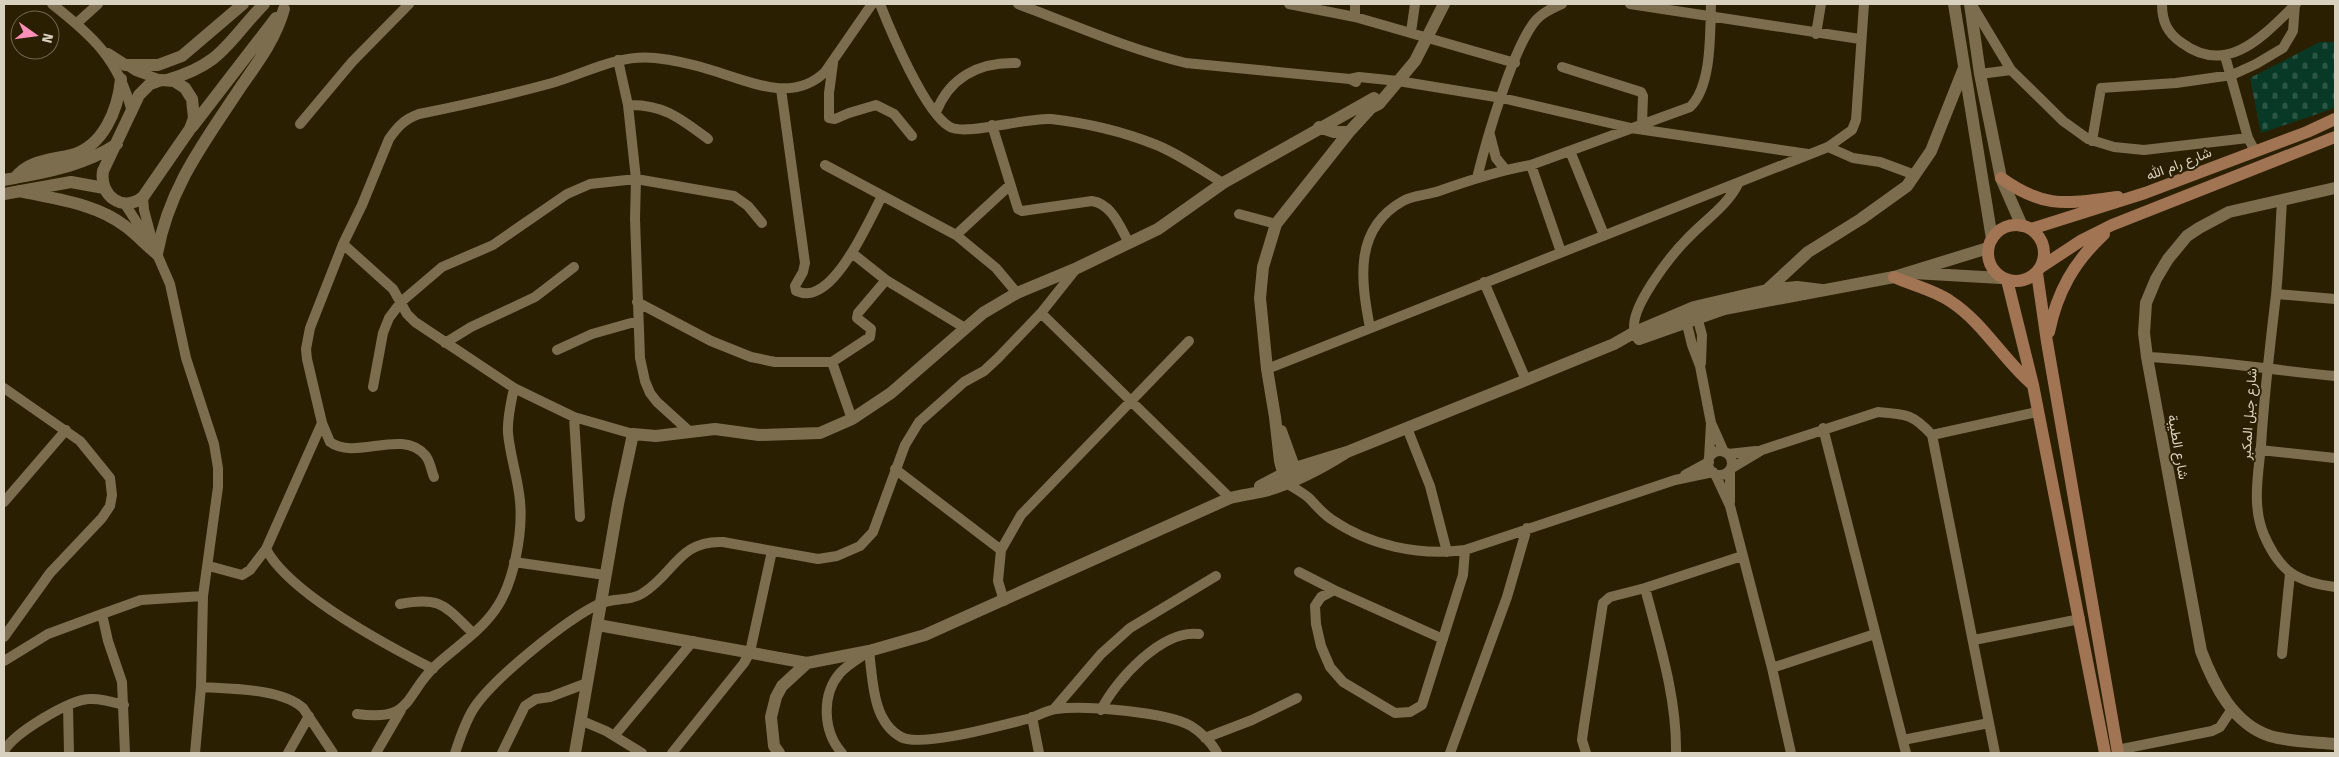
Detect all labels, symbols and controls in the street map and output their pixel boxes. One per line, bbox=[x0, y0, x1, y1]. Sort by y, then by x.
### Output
north arrow bbox=[10, 10, 60, 60]
text: N bbox=[38, 31, 57, 45]
street label: شارع رام الله bbox=[2144, 144, 2215, 186]
street label: شارع جبل المكبر bbox=[2237, 368, 2263, 462]
street label: شارع الطيبة bbox=[2162, 413, 2192, 481]

